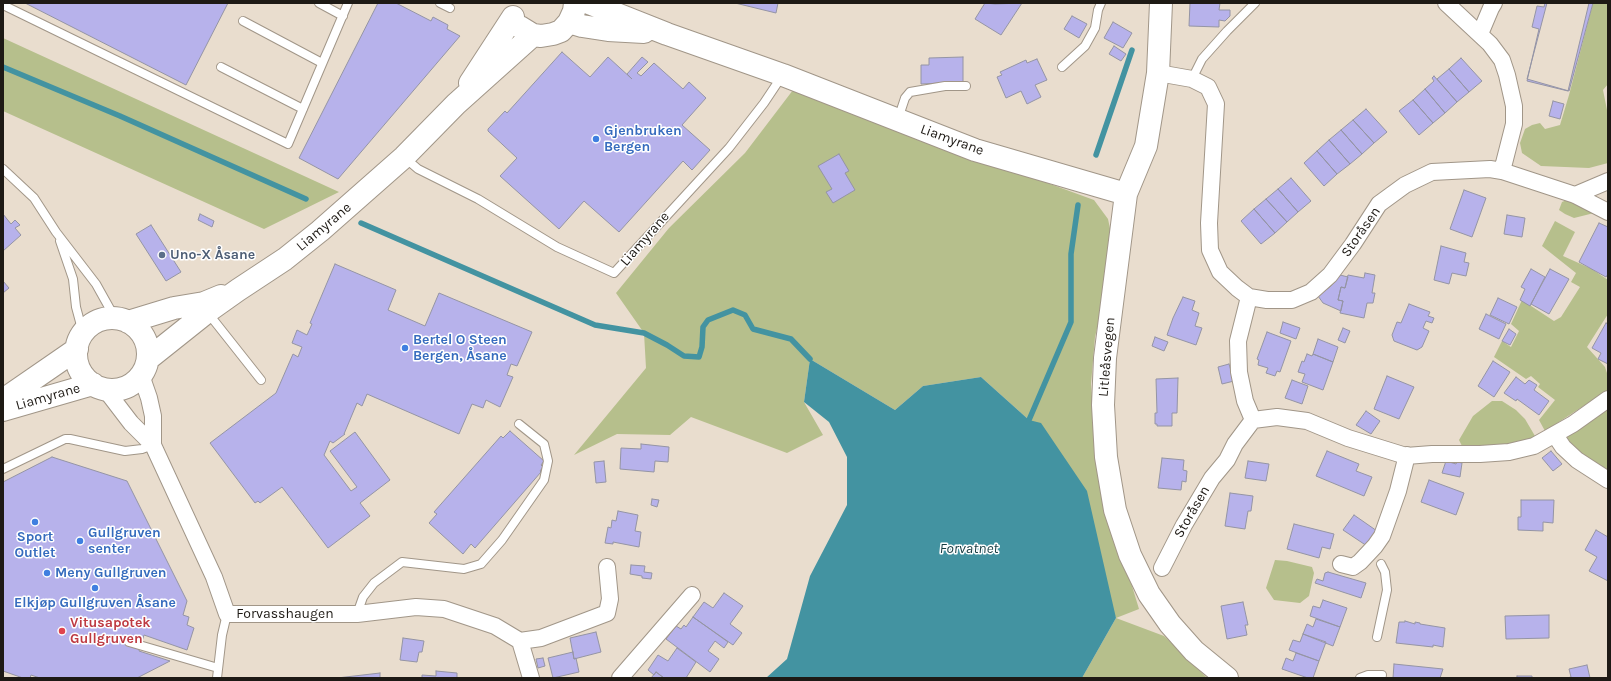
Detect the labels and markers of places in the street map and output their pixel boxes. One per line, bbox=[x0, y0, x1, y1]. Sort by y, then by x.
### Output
place label: Gjenbruken Bergen bbox=[604, 123, 682, 156]
marker: Gjenbruken Bergen bbox=[591, 134, 601, 144]
place label: Uno-X Åsane bbox=[170, 247, 255, 263]
marker: Uno-X Åsane bbox=[157, 250, 167, 260]
place label: Bertel O Steen Bergen, Åsane bbox=[413, 332, 507, 364]
marker: Bertel O Steen Bergen, Åsane bbox=[400, 343, 410, 353]
marker: Sport Outlet bbox=[30, 517, 40, 527]
place label: Gullgruven senter bbox=[88, 525, 161, 558]
place label: Sport Outlet bbox=[14, 529, 56, 562]
marker: Gullgruven senter bbox=[75, 536, 85, 546]
place label: Meny Gullgruven bbox=[55, 565, 167, 581]
marker: Meny Gullgruven bbox=[42, 568, 52, 578]
marker: Elkjøp Gullgruven Åsane bbox=[90, 583, 100, 593]
place label: Elkjøp Gullgruven Åsane bbox=[14, 595, 176, 611]
place label: Vitusapotek Gullgruven bbox=[70, 615, 151, 648]
marker: Vitusapotek Gullgruven bbox=[57, 626, 67, 636]

